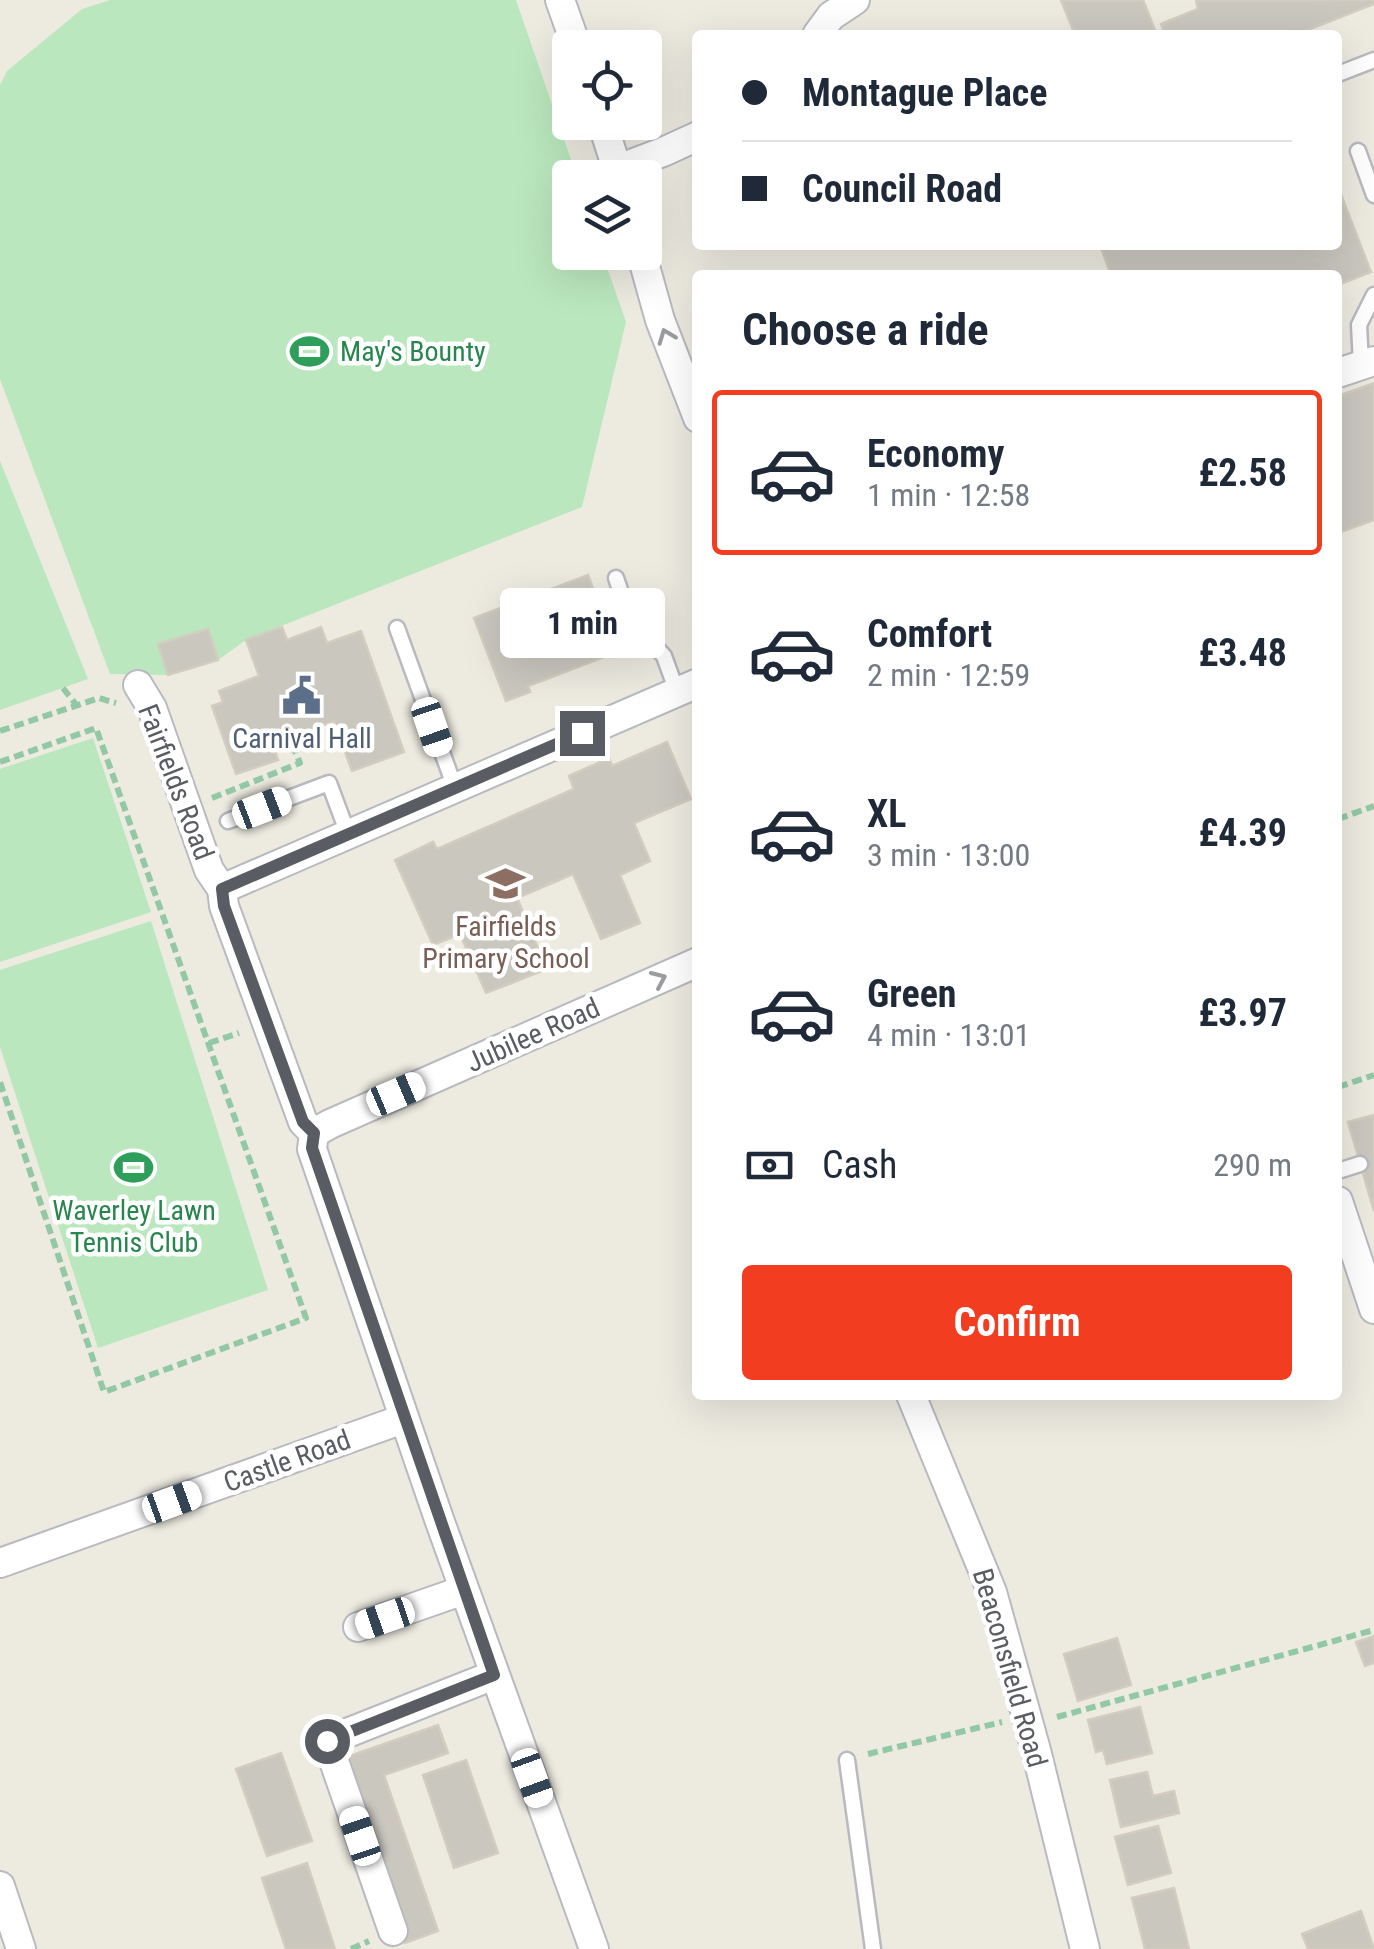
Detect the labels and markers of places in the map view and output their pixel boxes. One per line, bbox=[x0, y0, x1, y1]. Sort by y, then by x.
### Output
sports icon: May's Bounty bbox=[289, 330, 331, 372]
place label: May's Bounty bbox=[340, 335, 486, 368]
public building icon: Carnival Hall bbox=[281, 675, 323, 717]
place label: Carnival Hall bbox=[232, 722, 372, 755]
school or university icon: Fairfields Primary School bbox=[485, 862, 527, 904]
place label: Fairfields Primary School bbox=[422, 910, 590, 975]
sports icon: Waverley Lawn Tennis Club bbox=[113, 1147, 155, 1189]
place label: Waverley Lawn Tennis Club bbox=[52, 1194, 216, 1259]

